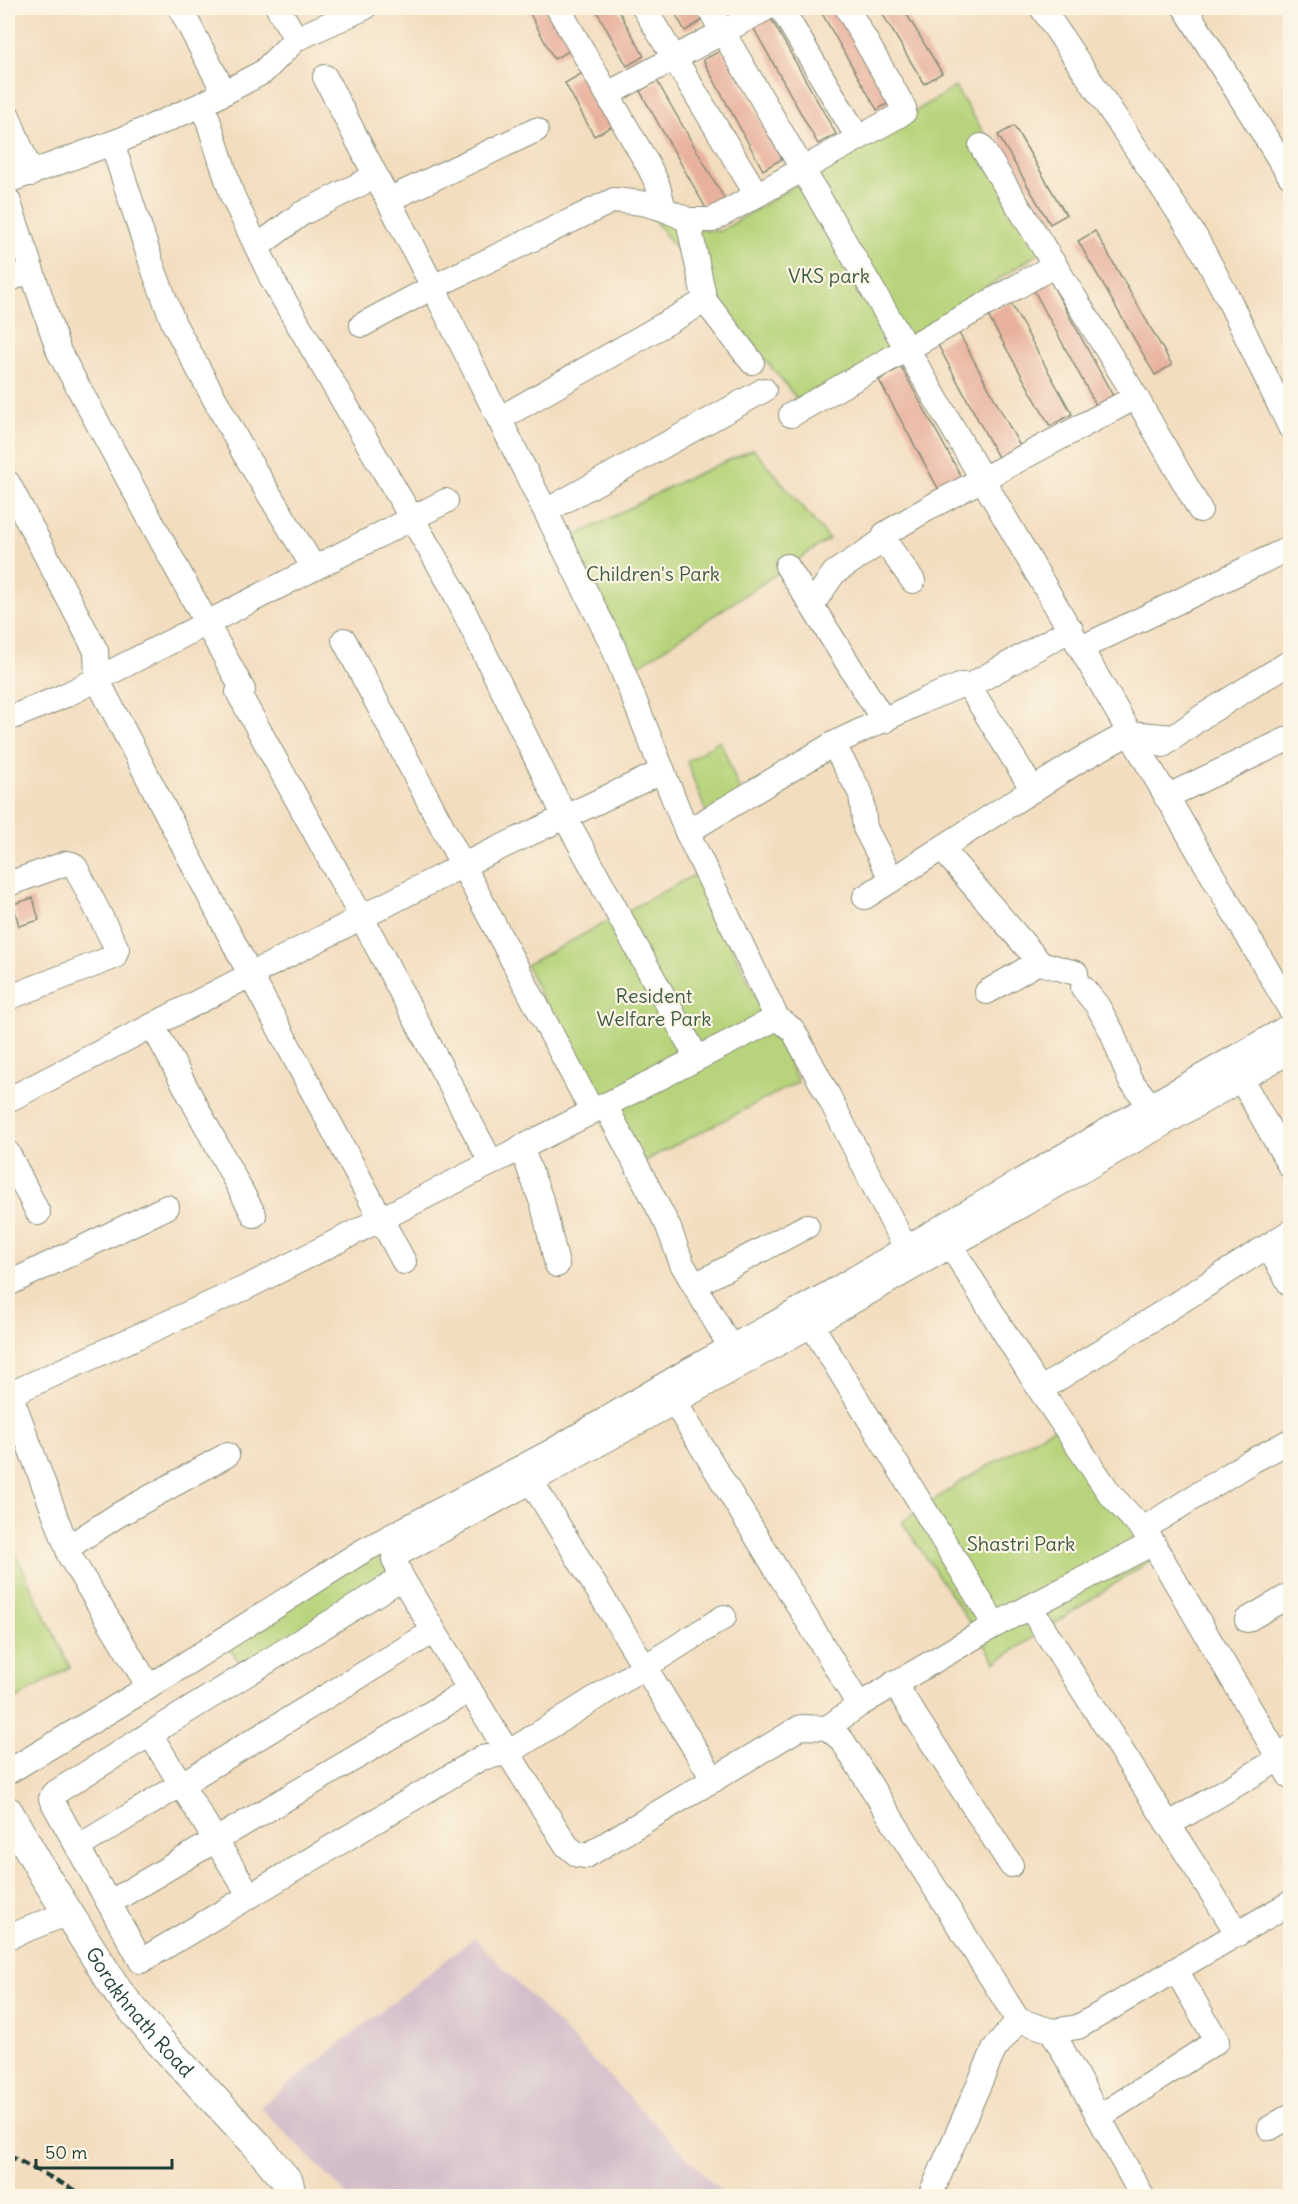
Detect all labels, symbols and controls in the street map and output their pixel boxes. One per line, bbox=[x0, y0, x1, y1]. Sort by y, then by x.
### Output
park label: VKS park bbox=[788, 263, 870, 288]
park label: Children's Park bbox=[586, 561, 720, 586]
park label: Resident Welfare Park bbox=[597, 983, 711, 1031]
park label: Shastri Park bbox=[967, 1531, 1075, 1556]
street label: Gorakhnath Road bbox=[81, 1942, 200, 2082]
scale bar bbox=[36, 2132, 172, 2170]
text: 50 m bbox=[45, 2141, 87, 2164]

